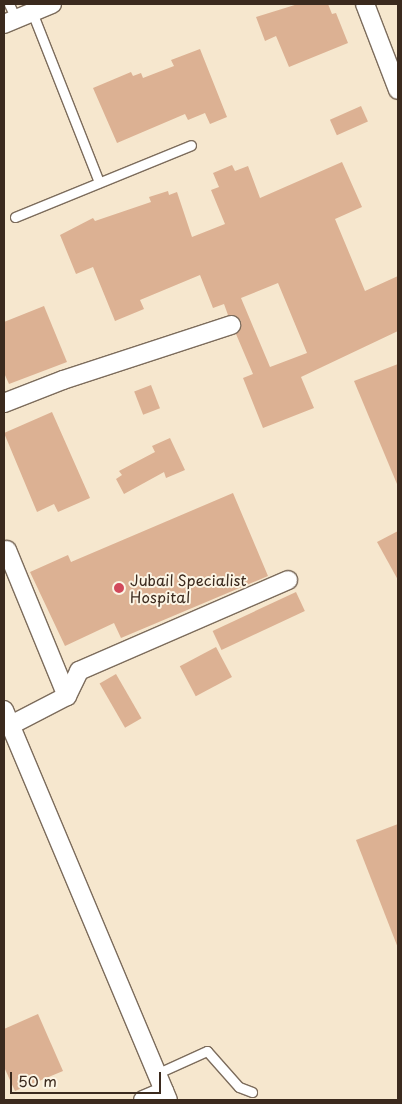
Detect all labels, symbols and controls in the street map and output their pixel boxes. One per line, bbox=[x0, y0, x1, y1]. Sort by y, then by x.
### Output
place label: Jubail Specialist Hospital bbox=[130, 570, 247, 605]
marker: Jubail Specialist Hospital bbox=[112, 581, 126, 595]
scale bar bbox=[12, 1062, 164, 1094]
text: 50 m bbox=[18, 1069, 57, 1092]

